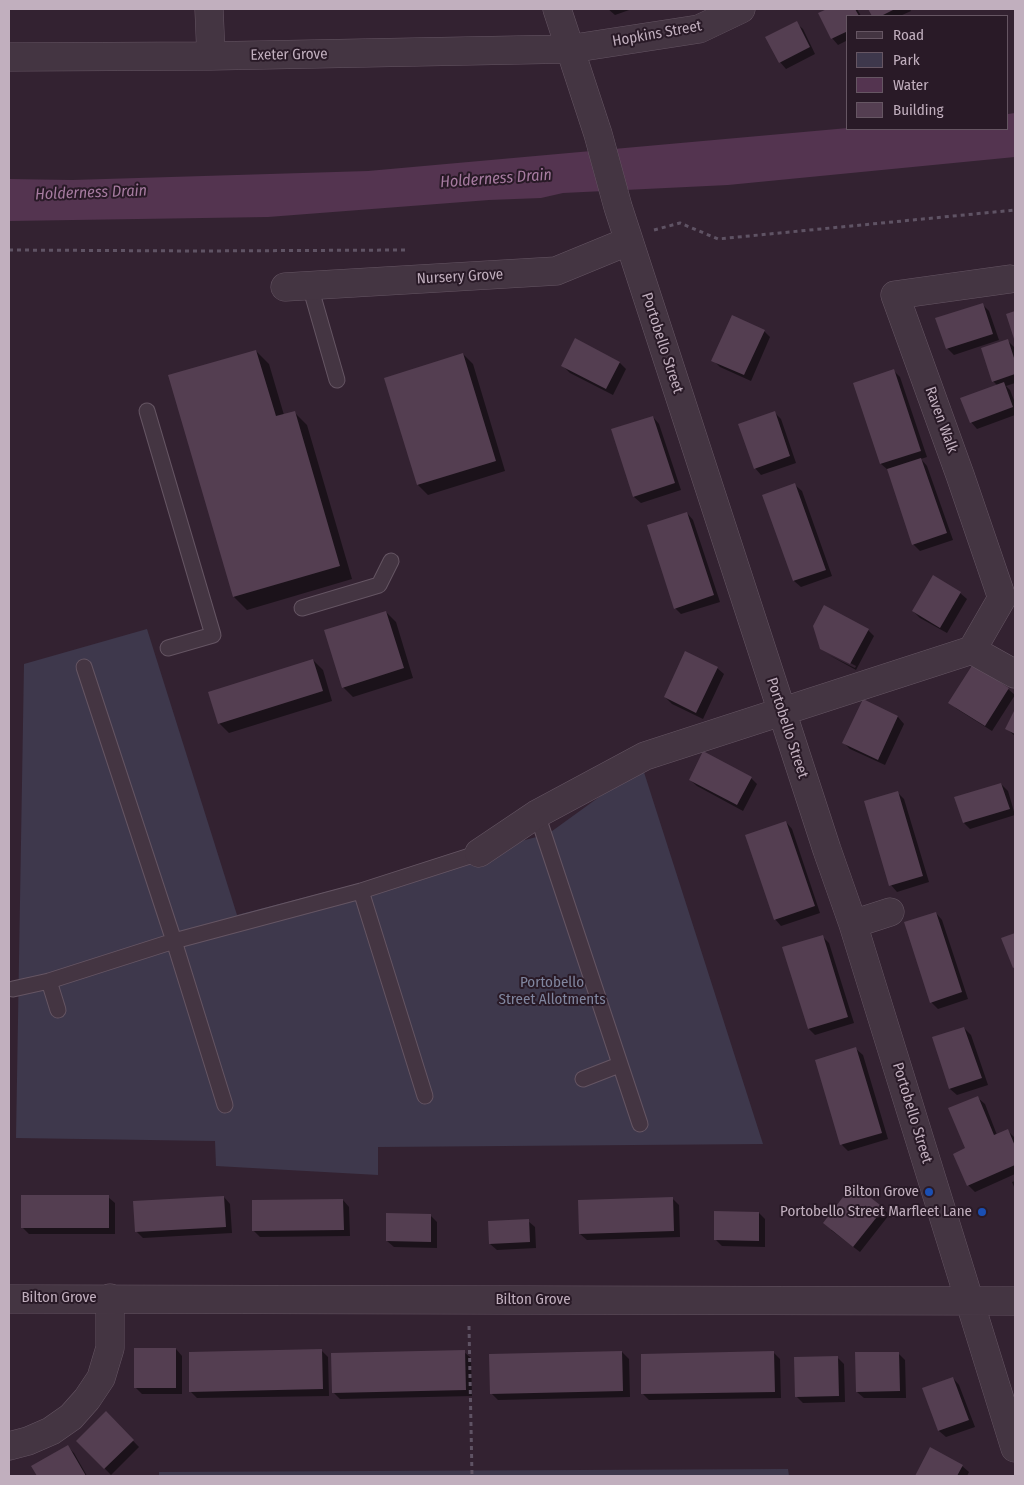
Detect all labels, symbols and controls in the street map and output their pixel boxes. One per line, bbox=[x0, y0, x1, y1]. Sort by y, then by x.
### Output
legend bbox=[846, 15, 1009, 130]
street label: Hopkins Street bbox=[611, 17, 703, 51]
text: Road bbox=[893, 26, 924, 44]
street label: Exeter Grove bbox=[250, 45, 328, 65]
text: Park bbox=[893, 51, 920, 69]
text: Water bbox=[893, 76, 928, 94]
text: Building bbox=[893, 101, 944, 119]
water label: Holderness Drain bbox=[439, 166, 553, 192]
water label: Holderness Drain bbox=[35, 181, 147, 205]
street label: Nursery Grove bbox=[416, 266, 504, 288]
street label: Portobello Street bbox=[637, 290, 687, 396]
street label: Raven Walk bbox=[921, 384, 961, 456]
street label: Portobello Street bbox=[762, 675, 812, 781]
park label: Portobello Street Allotments bbox=[498, 974, 606, 1009]
street label: Portobello Street bbox=[888, 1060, 936, 1166]
place label: Bilton Grove bbox=[844, 1183, 919, 1201]
marker: Bilton Grove bbox=[923, 1186, 935, 1198]
place label: Portobello Street Marfleet Lane bbox=[780, 1203, 972, 1221]
marker: Portobello Street Marfleet Lane bbox=[976, 1206, 988, 1218]
street label: Bilton Grove bbox=[21, 1289, 97, 1307]
street label: Bilton Grove bbox=[495, 1291, 571, 1309]

